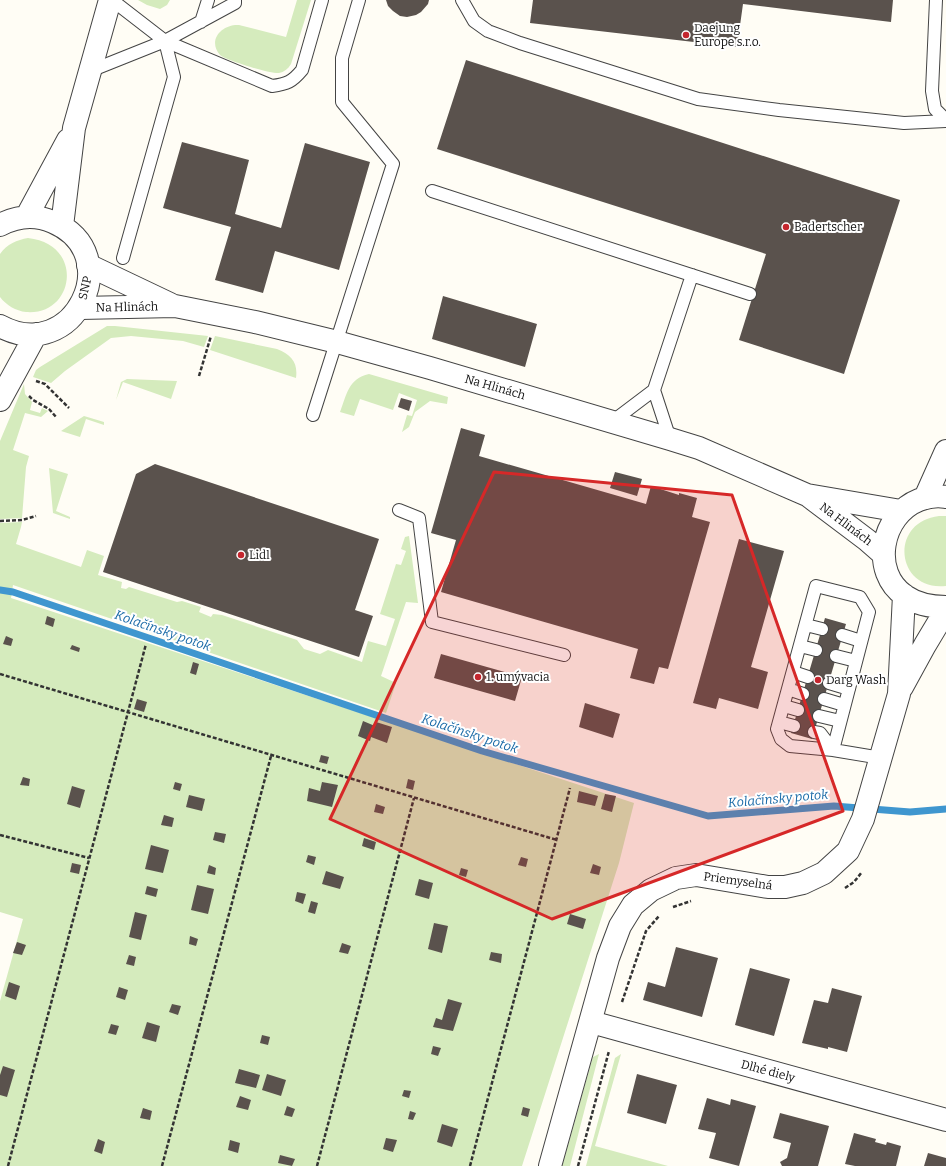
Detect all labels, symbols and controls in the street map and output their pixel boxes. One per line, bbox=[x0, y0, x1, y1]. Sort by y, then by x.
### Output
place label: Daejung Europe s.r.o. bbox=[694, 21, 761, 49]
marker: Daejung Europe s.r.o. bbox=[681, 30, 691, 40]
place label: Badertscher bbox=[794, 220, 863, 234]
marker: Badertscher bbox=[781, 222, 791, 232]
street label: SNP bbox=[76, 275, 94, 301]
street label: Na Hlinách bbox=[96, 299, 159, 315]
street label: Na Hlinách bbox=[463, 372, 527, 402]
street label: Na Hlinách bbox=[817, 500, 876, 549]
place label: Lidl bbox=[249, 548, 270, 562]
marker: Lidl bbox=[236, 550, 246, 560]
water label: Kolačínsky potok bbox=[113, 607, 214, 654]
place label: 1. umývacia bbox=[486, 670, 550, 684]
marker: 1. umývacia bbox=[473, 672, 483, 682]
place label: Darg Wash bbox=[826, 673, 887, 687]
marker: Darg Wash bbox=[813, 675, 823, 685]
water label: Kolačínsky potok bbox=[420, 711, 521, 756]
water label: Kolačínsky potok bbox=[727, 787, 830, 810]
street label: Priemyselná bbox=[703, 869, 774, 893]
street label: Dlhé diely bbox=[739, 1057, 797, 1085]

